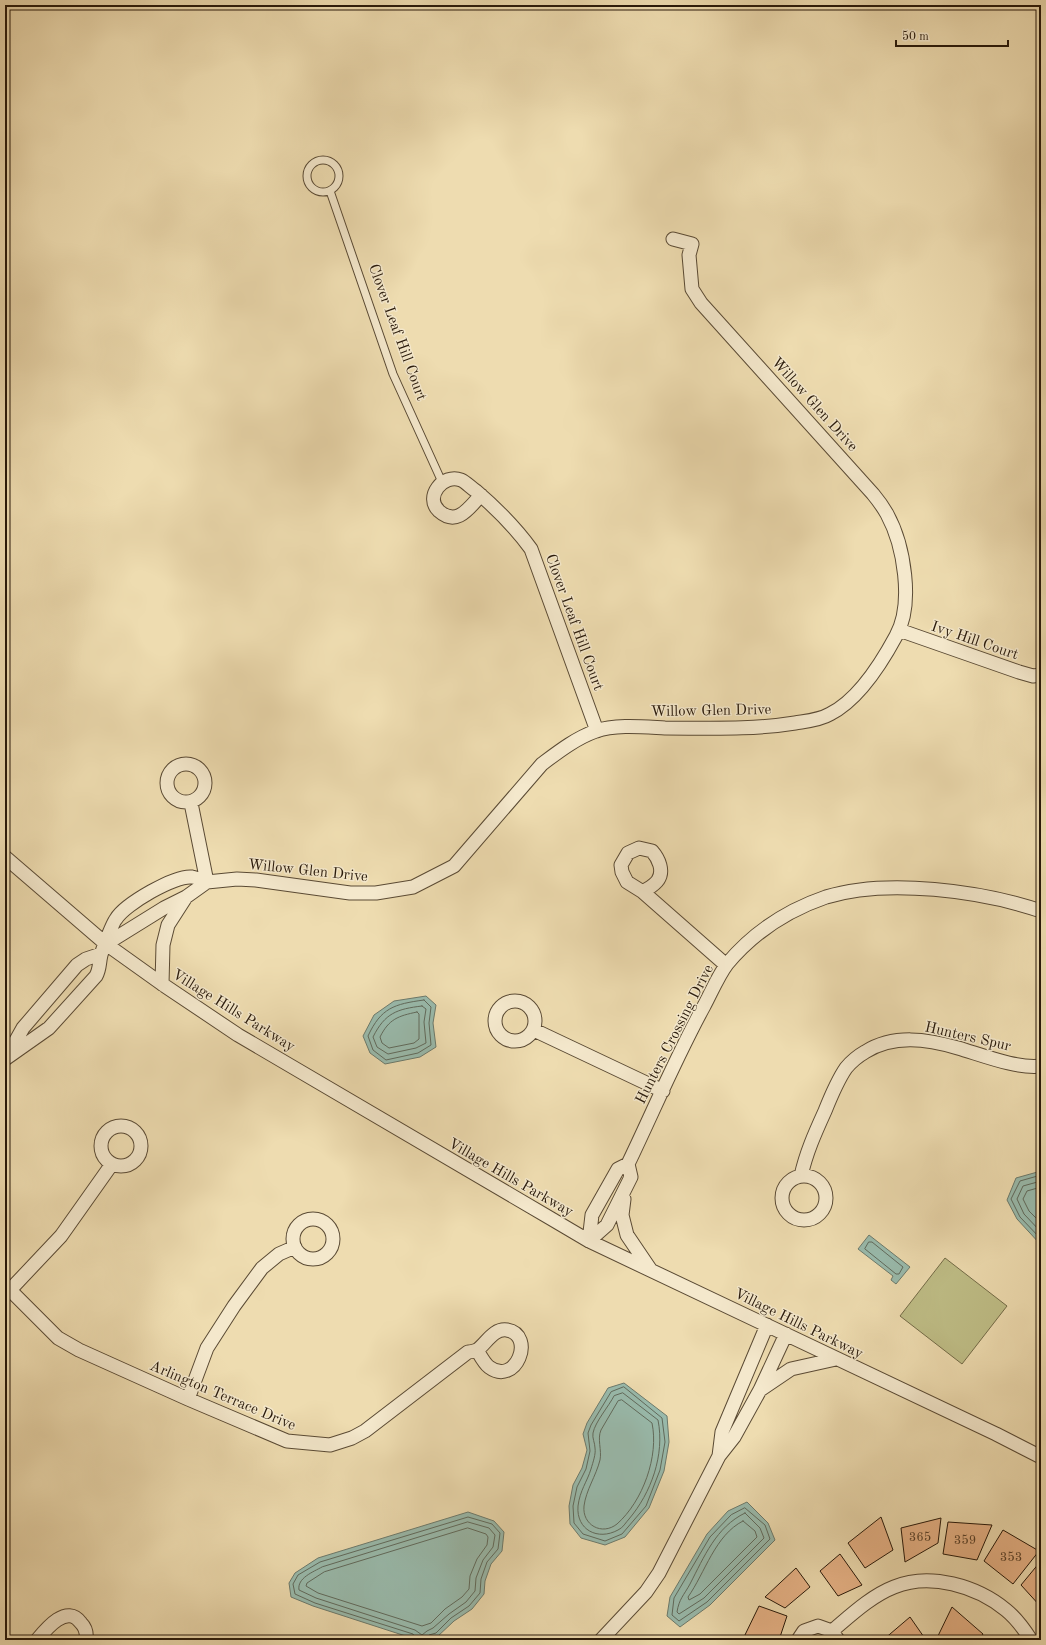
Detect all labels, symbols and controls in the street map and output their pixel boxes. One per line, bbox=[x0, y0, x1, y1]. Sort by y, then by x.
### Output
scale bar bbox=[896, 22, 1008, 48]
text: 50 m bbox=[902, 30, 929, 43]
street label: Clover Leaf Hill Court bbox=[365, 262, 428, 403]
street label: Willow Glen Drive bbox=[768, 355, 860, 455]
street label: Clover Leaf Hill Court bbox=[542, 552, 605, 693]
street label: Ivy Hill Court bbox=[929, 619, 1020, 663]
street label: Willow Glen Drive bbox=[651, 703, 772, 720]
street label: Willow Glen Drive bbox=[247, 858, 369, 885]
street label: Hunters Crossing Drive bbox=[634, 963, 717, 1107]
street label: Village Hills Parkway bbox=[169, 967, 297, 1055]
street label: Hunters Spur bbox=[923, 1020, 1012, 1055]
street label: Village Hills Parkway bbox=[445, 1136, 575, 1220]
street label: Village Hills Parkway bbox=[731, 1287, 865, 1362]
street label: Arlington Terrace Drive bbox=[147, 1359, 298, 1434]
house number: 365 bbox=[909, 1531, 931, 1544]
house number: 359 bbox=[954, 1534, 976, 1547]
house number: 353 bbox=[1000, 1551, 1022, 1564]

